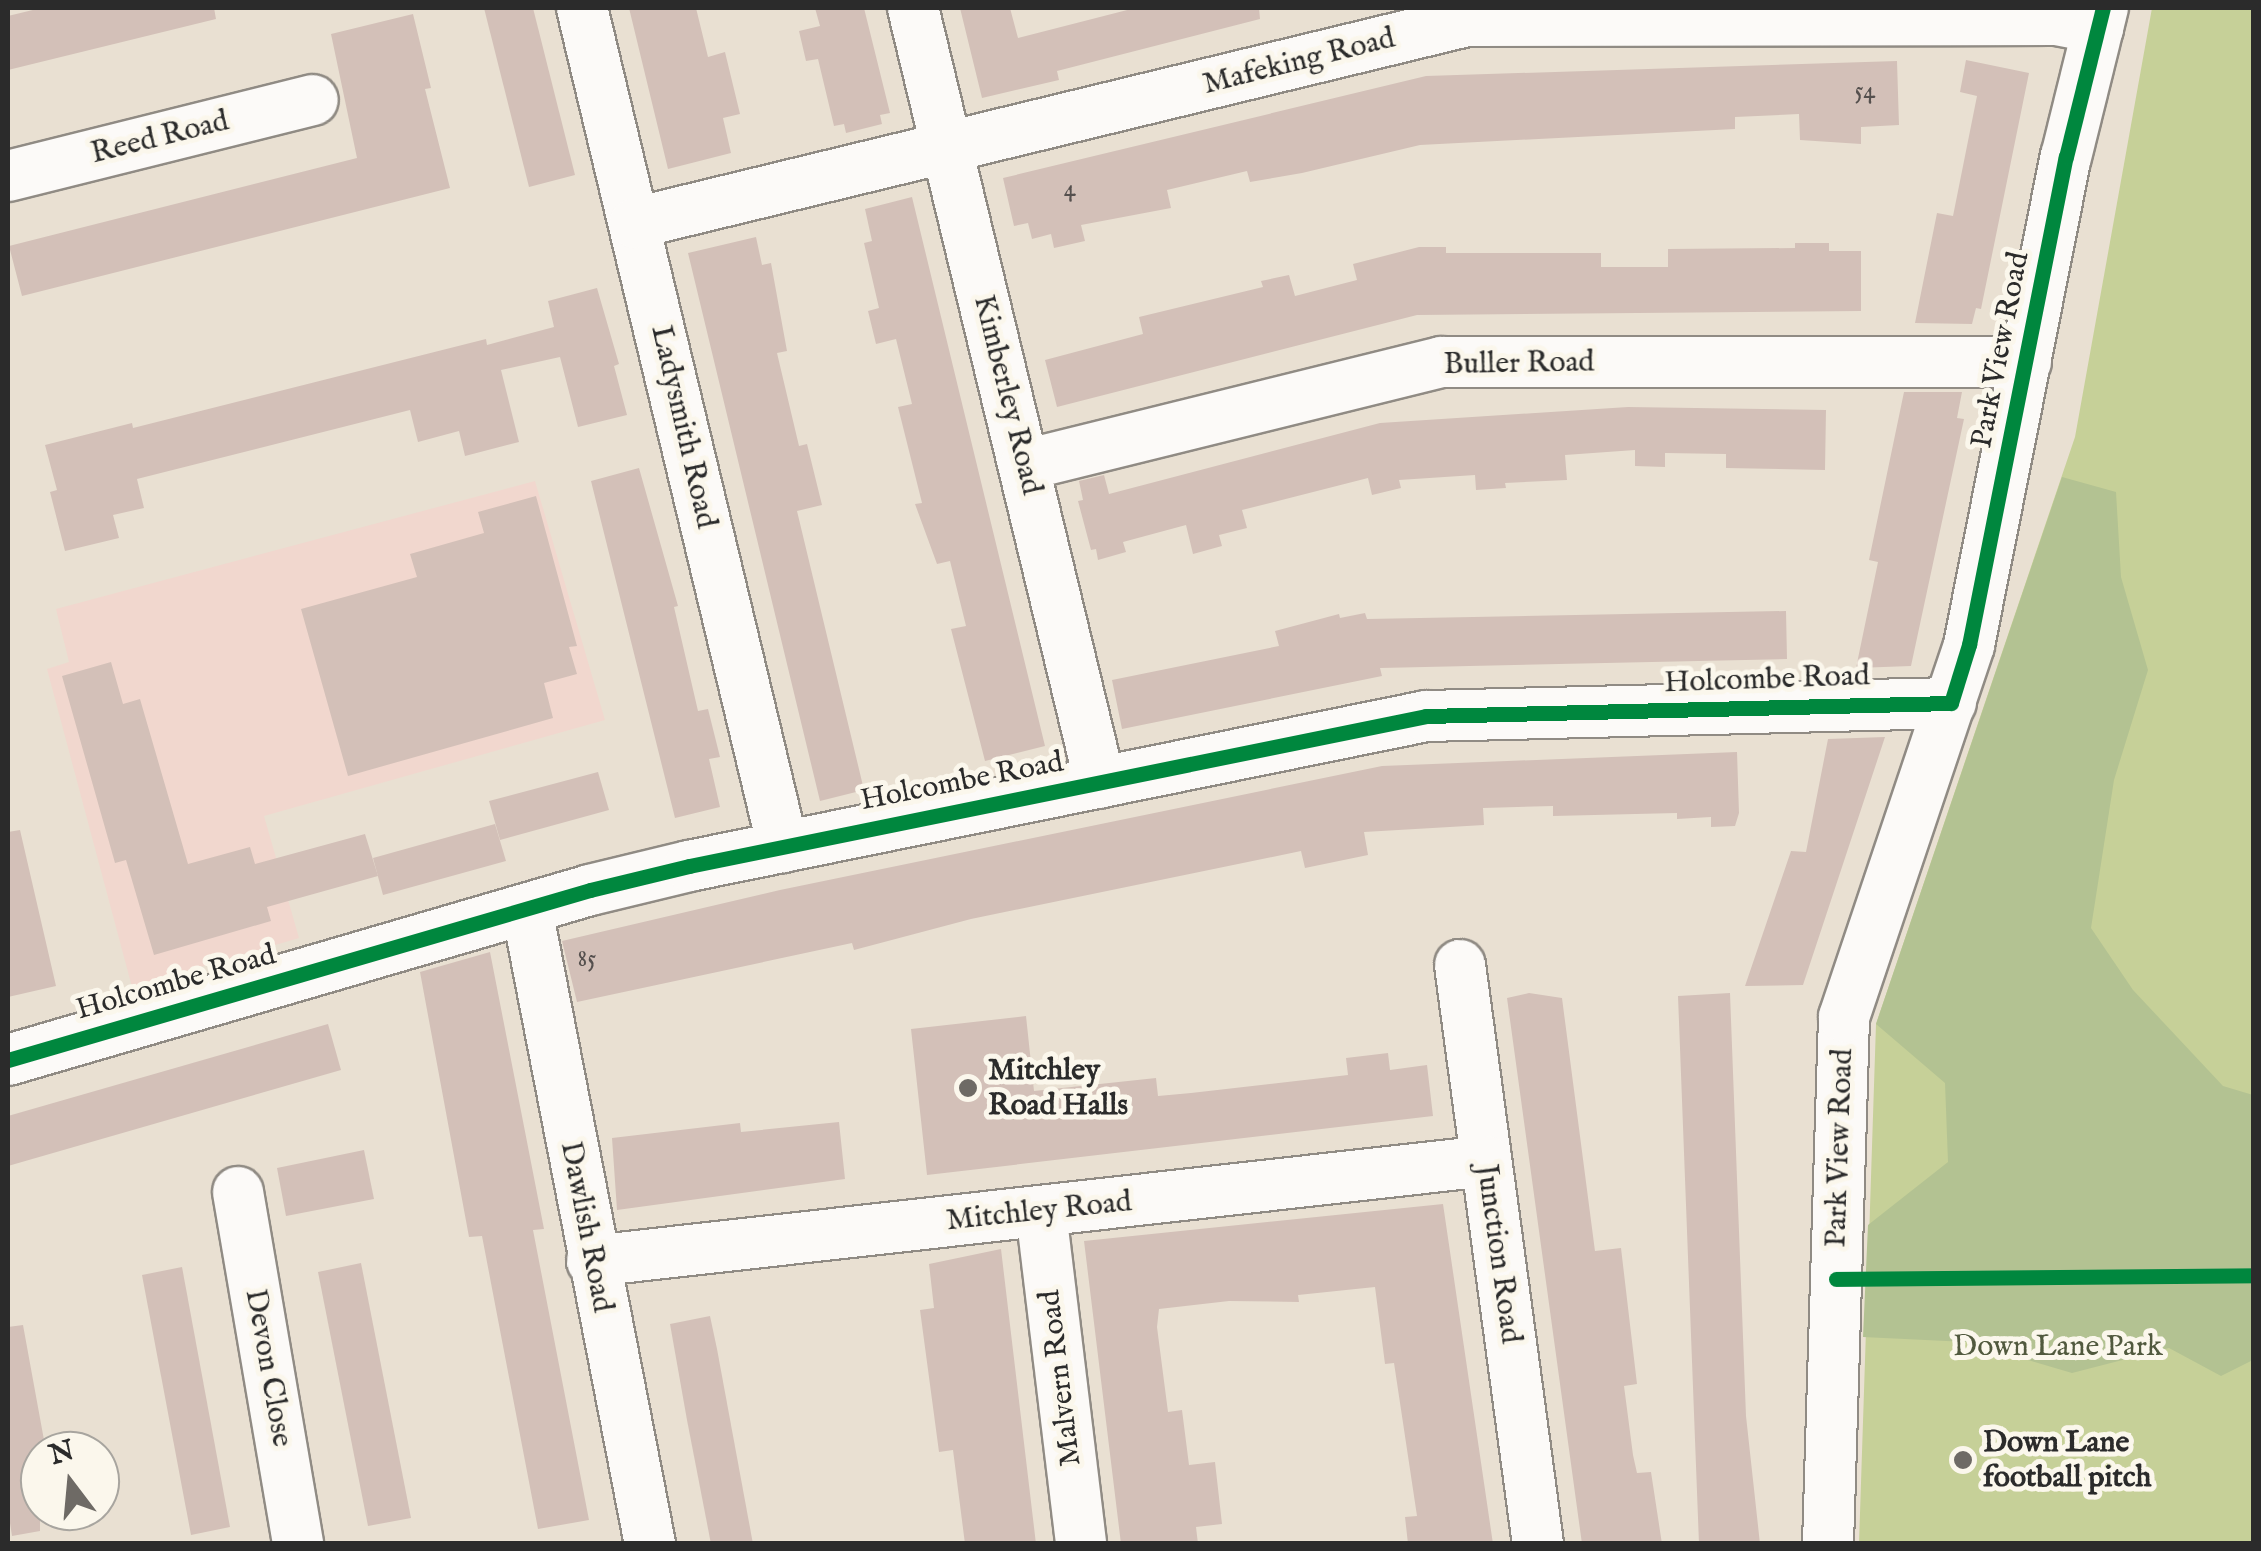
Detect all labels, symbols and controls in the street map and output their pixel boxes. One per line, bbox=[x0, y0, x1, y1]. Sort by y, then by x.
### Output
street label: Mafeking Road bbox=[1199, 21, 1399, 103]
house number: 54 bbox=[1854, 76, 1876, 106]
street label: Reed Road bbox=[87, 104, 233, 172]
house number: 4 bbox=[1064, 174, 1076, 204]
street label: Park View Road bbox=[1964, 249, 2038, 451]
street label: Kimberley Road bbox=[965, 291, 1049, 499]
street label: Ladysmith Road bbox=[642, 322, 724, 532]
street label: Buller Road bbox=[1443, 345, 1595, 383]
street label: Holcombe Road bbox=[1664, 658, 1870, 702]
street label: Holcombe Road bbox=[858, 745, 1066, 819]
street label: Holcombe Road bbox=[72, 937, 280, 1029]
house number: 85 bbox=[578, 944, 596, 974]
street label: Park View Road bbox=[1819, 1048, 1861, 1248]
place label: Mitchley Road Halls bbox=[988, 1053, 1128, 1124]
marker: Mitchley Road Halls bbox=[957, 1077, 979, 1099]
street label: Dawlish Road bbox=[552, 1139, 620, 1315]
street label: Junction Road bbox=[1468, 1162, 1528, 1346]
street label: Mitchley Road bbox=[945, 1184, 1133, 1240]
street label: Devon Close bbox=[236, 1286, 300, 1450]
street label: Malvern Road bbox=[1032, 1288, 1090, 1468]
park label: Down Lane Park bbox=[1953, 1329, 2163, 1365]
place label: Down Lane football pitch bbox=[1983, 1425, 2152, 1496]
north arrow bbox=[20, 1431, 120, 1531]
text: N bbox=[46, 1433, 79, 1474]
marker: Down Lane football pitch bbox=[1952, 1449, 1974, 1471]

